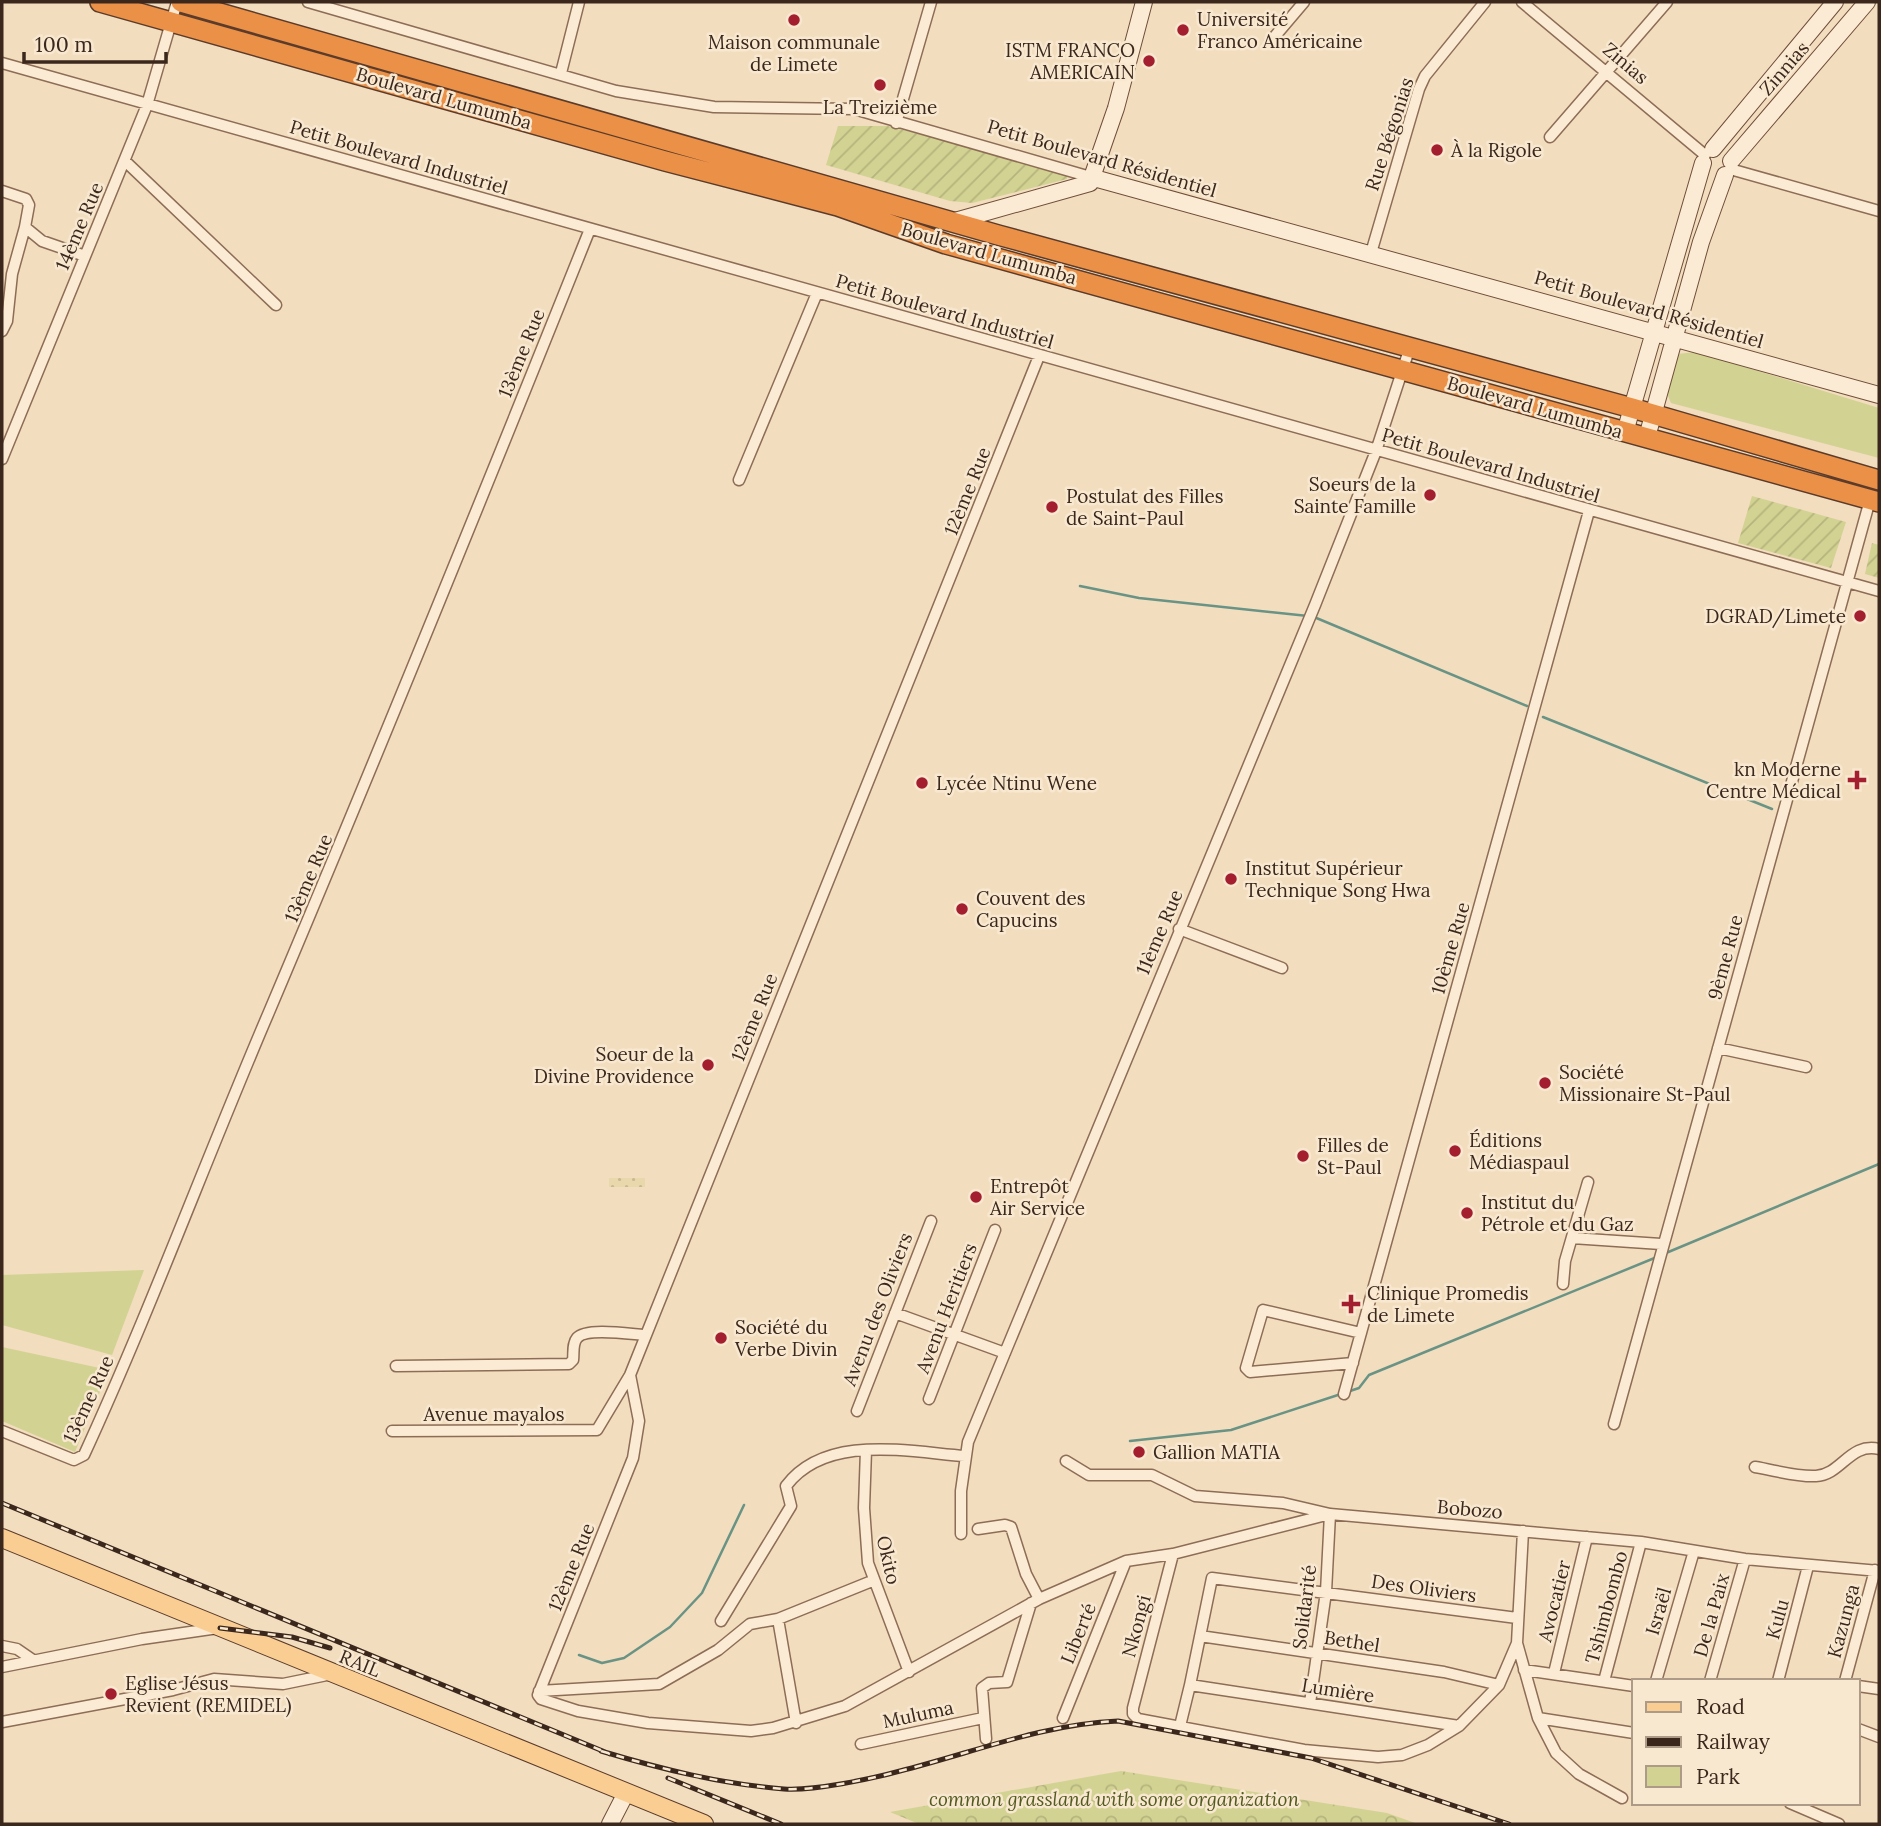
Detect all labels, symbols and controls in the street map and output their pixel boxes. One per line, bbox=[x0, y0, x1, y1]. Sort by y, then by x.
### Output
place label: Université Franco Américaine bbox=[1197, 7, 1363, 53]
marker: Maison communale de Limete bbox=[786, 12, 802, 28]
scale bar bbox=[24, 21, 166, 65]
marker: Université Franco Américaine bbox=[1175, 22, 1191, 38]
place label: Maison communale de Limete bbox=[708, 30, 880, 76]
text: 100 m bbox=[35, 31, 93, 58]
street label: Zinnias bbox=[1754, 36, 1814, 100]
street label: Zinias bbox=[1598, 37, 1654, 89]
place label: ISTM FRANCO AMERICAIN bbox=[1005, 38, 1135, 84]
marker: ISTM FRANCO AMERICAIN bbox=[1141, 53, 1157, 69]
street label: Boulevard Lumumba bbox=[353, 61, 535, 135]
street label: Rue Bégonias bbox=[1359, 74, 1419, 194]
marker: La Treizième bbox=[872, 77, 888, 93]
place label: La Treizième bbox=[823, 95, 937, 119]
street label: Petit Boulevard Industriel bbox=[287, 114, 511, 200]
street label: Petit Boulevard Résidentiel bbox=[985, 114, 1219, 202]
place label: À la Rigole bbox=[1450, 138, 1542, 162]
marker: À la Rigole bbox=[1429, 142, 1445, 158]
street label: 14ème Rue bbox=[50, 178, 108, 274]
street label: Boulevard Lumumba bbox=[898, 216, 1080, 290]
street label: Petit Boulevard Résidentiel bbox=[1532, 265, 1766, 353]
street label: Petit Boulevard Industriel bbox=[833, 268, 1057, 354]
street label: 13ème Rue bbox=[492, 305, 550, 401]
street label: Boulevard Lumumba bbox=[1444, 370, 1626, 444]
street label: Petit Boulevard Industriel bbox=[1379, 422, 1603, 508]
street label: 12ème Rue bbox=[938, 443, 996, 539]
place label: Soeurs de la Sainte Famille bbox=[1294, 472, 1416, 518]
place label: Postulat des Filles de Saint-Paul bbox=[1066, 484, 1224, 530]
marker: Soeurs de la Sainte Famille bbox=[1422, 487, 1438, 503]
marker: Postulat des Filles de Saint-Paul bbox=[1044, 499, 1060, 515]
place label: DGRAD/Limete bbox=[1705, 604, 1846, 629]
marker: DGRAD/Limete bbox=[1852, 608, 1868, 624]
place label: kn Moderne Centre Médical bbox=[1706, 757, 1841, 803]
marker: kn Moderne Centre Médical bbox=[1847, 770, 1867, 790]
place label: Lycée Ntinu Wene bbox=[936, 771, 1097, 795]
marker: Lycée Ntinu Wene bbox=[914, 775, 930, 791]
street label: 13ème Rue bbox=[279, 830, 337, 926]
place label: Institut Supérieur Technique Song Hwa bbox=[1245, 856, 1431, 902]
marker: Institut Supérieur Technique Song Hwa bbox=[1223, 871, 1239, 887]
place label: Couvent des Capucins bbox=[976, 886, 1086, 932]
street label: 11ème Rue bbox=[1130, 886, 1188, 978]
street label: 10ème Rue bbox=[1425, 899, 1475, 997]
marker: Couvent des Capucins bbox=[954, 901, 970, 917]
street label: 9ème Rue bbox=[1702, 912, 1748, 1002]
street label: 12ème Rue bbox=[725, 969, 783, 1065]
place label: Soeur de la Divine Providence bbox=[534, 1042, 694, 1088]
marker: Soeur de la Divine Providence bbox=[700, 1057, 716, 1073]
place label: Société Missionaire St-Paul bbox=[1559, 1060, 1731, 1106]
marker: Société Missionaire St-Paul bbox=[1537, 1075, 1553, 1091]
place label: Éditions Médiaspaul bbox=[1469, 1128, 1569, 1174]
place label: Filles de St-Paul bbox=[1317, 1133, 1389, 1179]
marker: Éditions Médiaspaul bbox=[1447, 1143, 1463, 1159]
marker: Filles de St-Paul bbox=[1295, 1148, 1311, 1164]
place label: Entrepôt Air Service bbox=[989, 1174, 1085, 1220]
marker: Entrepôt Air Service bbox=[968, 1189, 984, 1205]
place label: Institut du Pétrole et du Gaz bbox=[1481, 1190, 1634, 1236]
marker: Institut du Pétrole et du Gaz bbox=[1459, 1205, 1475, 1221]
street label: Avenu des Oliviers bbox=[836, 1229, 917, 1390]
street label: Avenu Heritiers bbox=[910, 1239, 982, 1378]
place label: Clinique Promedis de Limete bbox=[1367, 1281, 1529, 1327]
marker: Clinique Promedis de Limete bbox=[1341, 1294, 1361, 1314]
place label: Société du Verbe Divin bbox=[734, 1315, 837, 1361]
marker: Société du Verbe Divin bbox=[713, 1330, 729, 1346]
street label: 13ème Rue bbox=[57, 1351, 119, 1447]
street label: Avenue mayalos bbox=[423, 1402, 565, 1426]
place label: Gallion MATIA bbox=[1153, 1440, 1281, 1464]
marker: Gallion MATIA bbox=[1131, 1444, 1147, 1460]
street label: Bobozo bbox=[1436, 1494, 1504, 1524]
street label: 12ème Rue bbox=[542, 1519, 600, 1615]
street label: Okito bbox=[872, 1533, 906, 1587]
street label: Tshimbombo bbox=[1579, 1548, 1633, 1666]
street label: Avocatier bbox=[1532, 1557, 1576, 1645]
street label: Solidarité bbox=[1287, 1563, 1321, 1651]
street label: Des Oliviers bbox=[1370, 1569, 1478, 1607]
street label: De la Paix bbox=[1688, 1570, 1734, 1660]
street label: Kazunga bbox=[1822, 1581, 1864, 1661]
street label: Israël bbox=[1640, 1584, 1676, 1638]
street label: Nkongi bbox=[1116, 1592, 1156, 1660]
street label: Kulu bbox=[1760, 1596, 1794, 1642]
street label: Liberté bbox=[1055, 1599, 1101, 1667]
street label: Bethel bbox=[1322, 1625, 1382, 1657]
street label: RAIL bbox=[336, 1644, 384, 1682]
place label: Eglise Jésus Revient (REMIDEL) bbox=[125, 1671, 292, 1718]
street label: Lumière bbox=[1300, 1672, 1376, 1708]
legend bbox=[1632, 1679, 1860, 1805]
marker: Eglise Jésus Revient (REMIDEL) bbox=[103, 1686, 119, 1702]
text: Road bbox=[1696, 1693, 1745, 1720]
street label: Muluma bbox=[880, 1695, 956, 1733]
text: Railway bbox=[1696, 1728, 1770, 1755]
text: Park bbox=[1696, 1763, 1740, 1790]
park label: common grassland with some organization bbox=[929, 1787, 1299, 1811]

